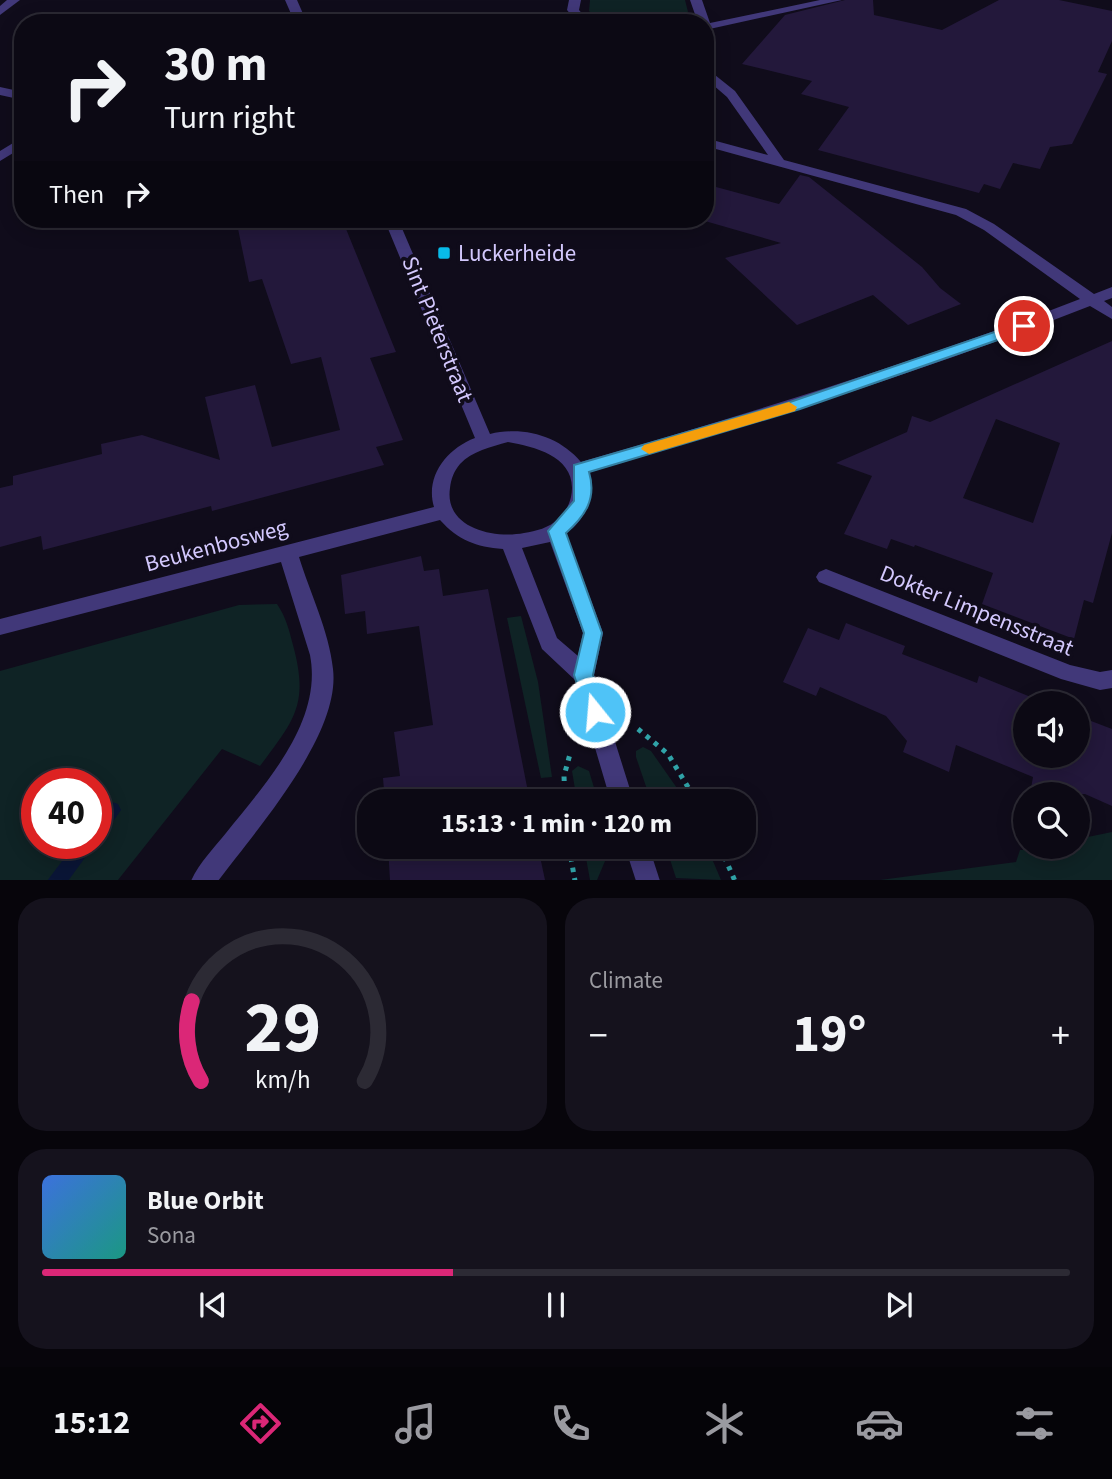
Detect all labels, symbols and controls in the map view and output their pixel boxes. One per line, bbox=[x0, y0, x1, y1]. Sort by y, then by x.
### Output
text: 30 m bbox=[164, 30, 268, 100]
icon: right bbox=[49, 42, 140, 133]
text: Turn right bbox=[164, 95, 295, 141]
icon: right bbox=[118, 175, 156, 213]
text: Then bbox=[49, 176, 104, 213]
place label: Luckerheide bbox=[458, 237, 576, 270]
marker: Luckerheide bbox=[436, 245, 452, 261]
street label: Sint Pieterstraat bbox=[393, 251, 482, 407]
pin bbox=[994, 296, 1054, 356]
icon: arrive bbox=[1005, 307, 1043, 345]
street label: Beukenbosweg bbox=[141, 510, 291, 580]
street label: Dokter Limpensstraat bbox=[875, 557, 1079, 664]
position arrow bbox=[558, 675, 632, 749]
map controls bbox=[1013, 691, 1090, 859]
button: sound bbox=[1013, 691, 1090, 768]
speed limit sign: 40 bbox=[21, 768, 112, 859]
button: search bbox=[1013, 782, 1090, 859]
text: 15:13 · 1 min · 120 m bbox=[441, 805, 672, 842]
text: Climate bbox=[589, 964, 663, 997]
text: 29 bbox=[244, 976, 321, 1080]
text: 19° bbox=[793, 998, 866, 1072]
text: − bbox=[589, 1009, 608, 1063]
text: + bbox=[1051, 1009, 1070, 1063]
text: km/h bbox=[255, 1061, 310, 1097]
text: Blue Orbit bbox=[147, 1182, 264, 1219]
text: Sona bbox=[147, 1219, 196, 1252]
icon: previous bbox=[194, 1286, 232, 1324]
icon: pause bbox=[537, 1286, 575, 1324]
icon: next bbox=[880, 1286, 918, 1324]
icon: directions bbox=[236, 1399, 285, 1448]
icon: music bbox=[391, 1399, 440, 1448]
icon: phone bbox=[546, 1399, 595, 1448]
icon: climate bbox=[700, 1399, 749, 1448]
icon: car bbox=[855, 1399, 904, 1448]
icon: filters bbox=[1010, 1399, 1059, 1448]
text: 15:12 bbox=[53, 1400, 130, 1446]

